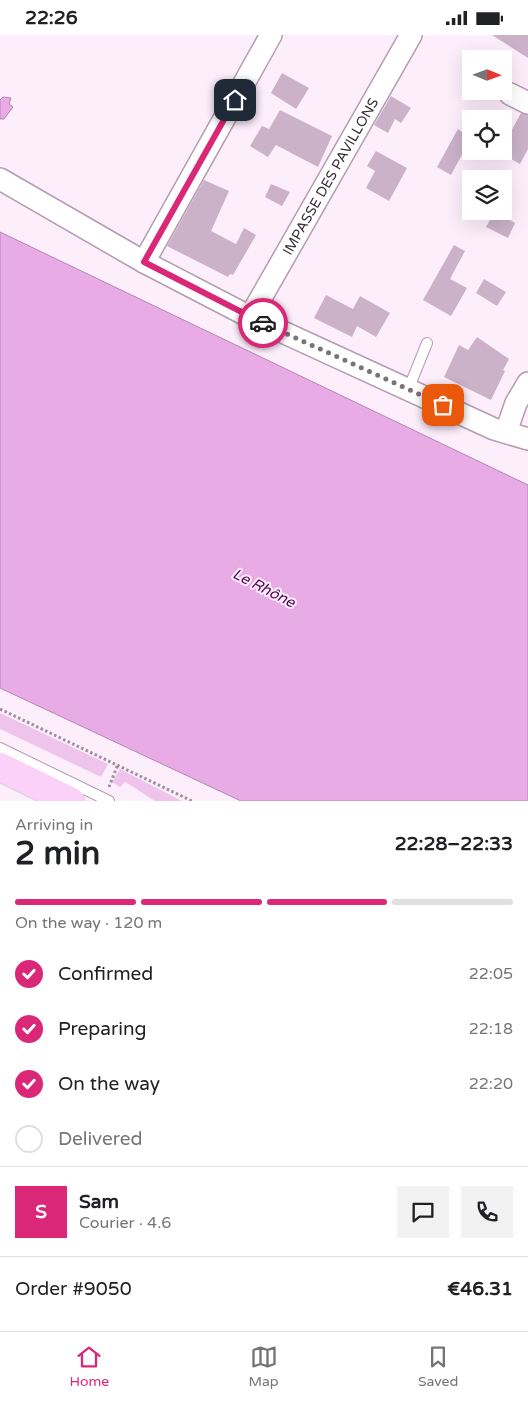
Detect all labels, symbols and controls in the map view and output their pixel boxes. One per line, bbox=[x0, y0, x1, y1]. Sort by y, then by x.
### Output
text: 22:26 bbox=[25, 7, 78, 29]
north arrow bbox=[462, 50, 512, 100]
map controls bbox=[462, 50, 512, 220]
pin bbox=[214, 79, 256, 121]
icon: home bbox=[221, 86, 249, 114]
street label: IMPASSE DES PAVILLONS bbox=[279, 95, 382, 258]
button: locate bbox=[462, 110, 512, 160]
button: layers bbox=[462, 170, 512, 220]
courier bbox=[238, 298, 288, 348]
icon: car bbox=[249, 309, 277, 337]
pin bbox=[422, 384, 464, 426]
icon: bag bbox=[429, 391, 457, 419]
water label: Le Rhône bbox=[230, 565, 300, 612]
text: Arriving in bbox=[15, 815, 93, 835]
text: 22:28–22:33 bbox=[395, 833, 513, 855]
text: 2 min bbox=[15, 835, 100, 873]
text: On the way · 120 m bbox=[15, 913, 162, 933]
icon: check bbox=[15, 960, 43, 988]
text: Confirmed bbox=[58, 963, 153, 985]
text: 22:05 bbox=[469, 964, 513, 984]
icon: check bbox=[15, 1015, 43, 1043]
text: Preparing bbox=[58, 1018, 147, 1040]
text: 22:18 bbox=[469, 1019, 513, 1039]
icon: check bbox=[15, 1070, 43, 1098]
text: On the way bbox=[58, 1073, 160, 1095]
text: 22:20 bbox=[469, 1074, 513, 1094]
text: Delivered bbox=[58, 1128, 143, 1150]
button: chat bbox=[397, 1186, 449, 1238]
button: phone bbox=[461, 1186, 513, 1238]
text: Sam bbox=[79, 1191, 119, 1213]
text: S bbox=[35, 1201, 47, 1223]
text: Courier · 4.6 bbox=[79, 1213, 171, 1233]
text: Order #9050 bbox=[15, 1278, 132, 1300]
text: €46.31 bbox=[447, 1278, 513, 1300]
tab: Home bbox=[70, 1343, 109, 1390]
tab: Map bbox=[248, 1343, 279, 1390]
tab: Saved bbox=[418, 1343, 458, 1390]

